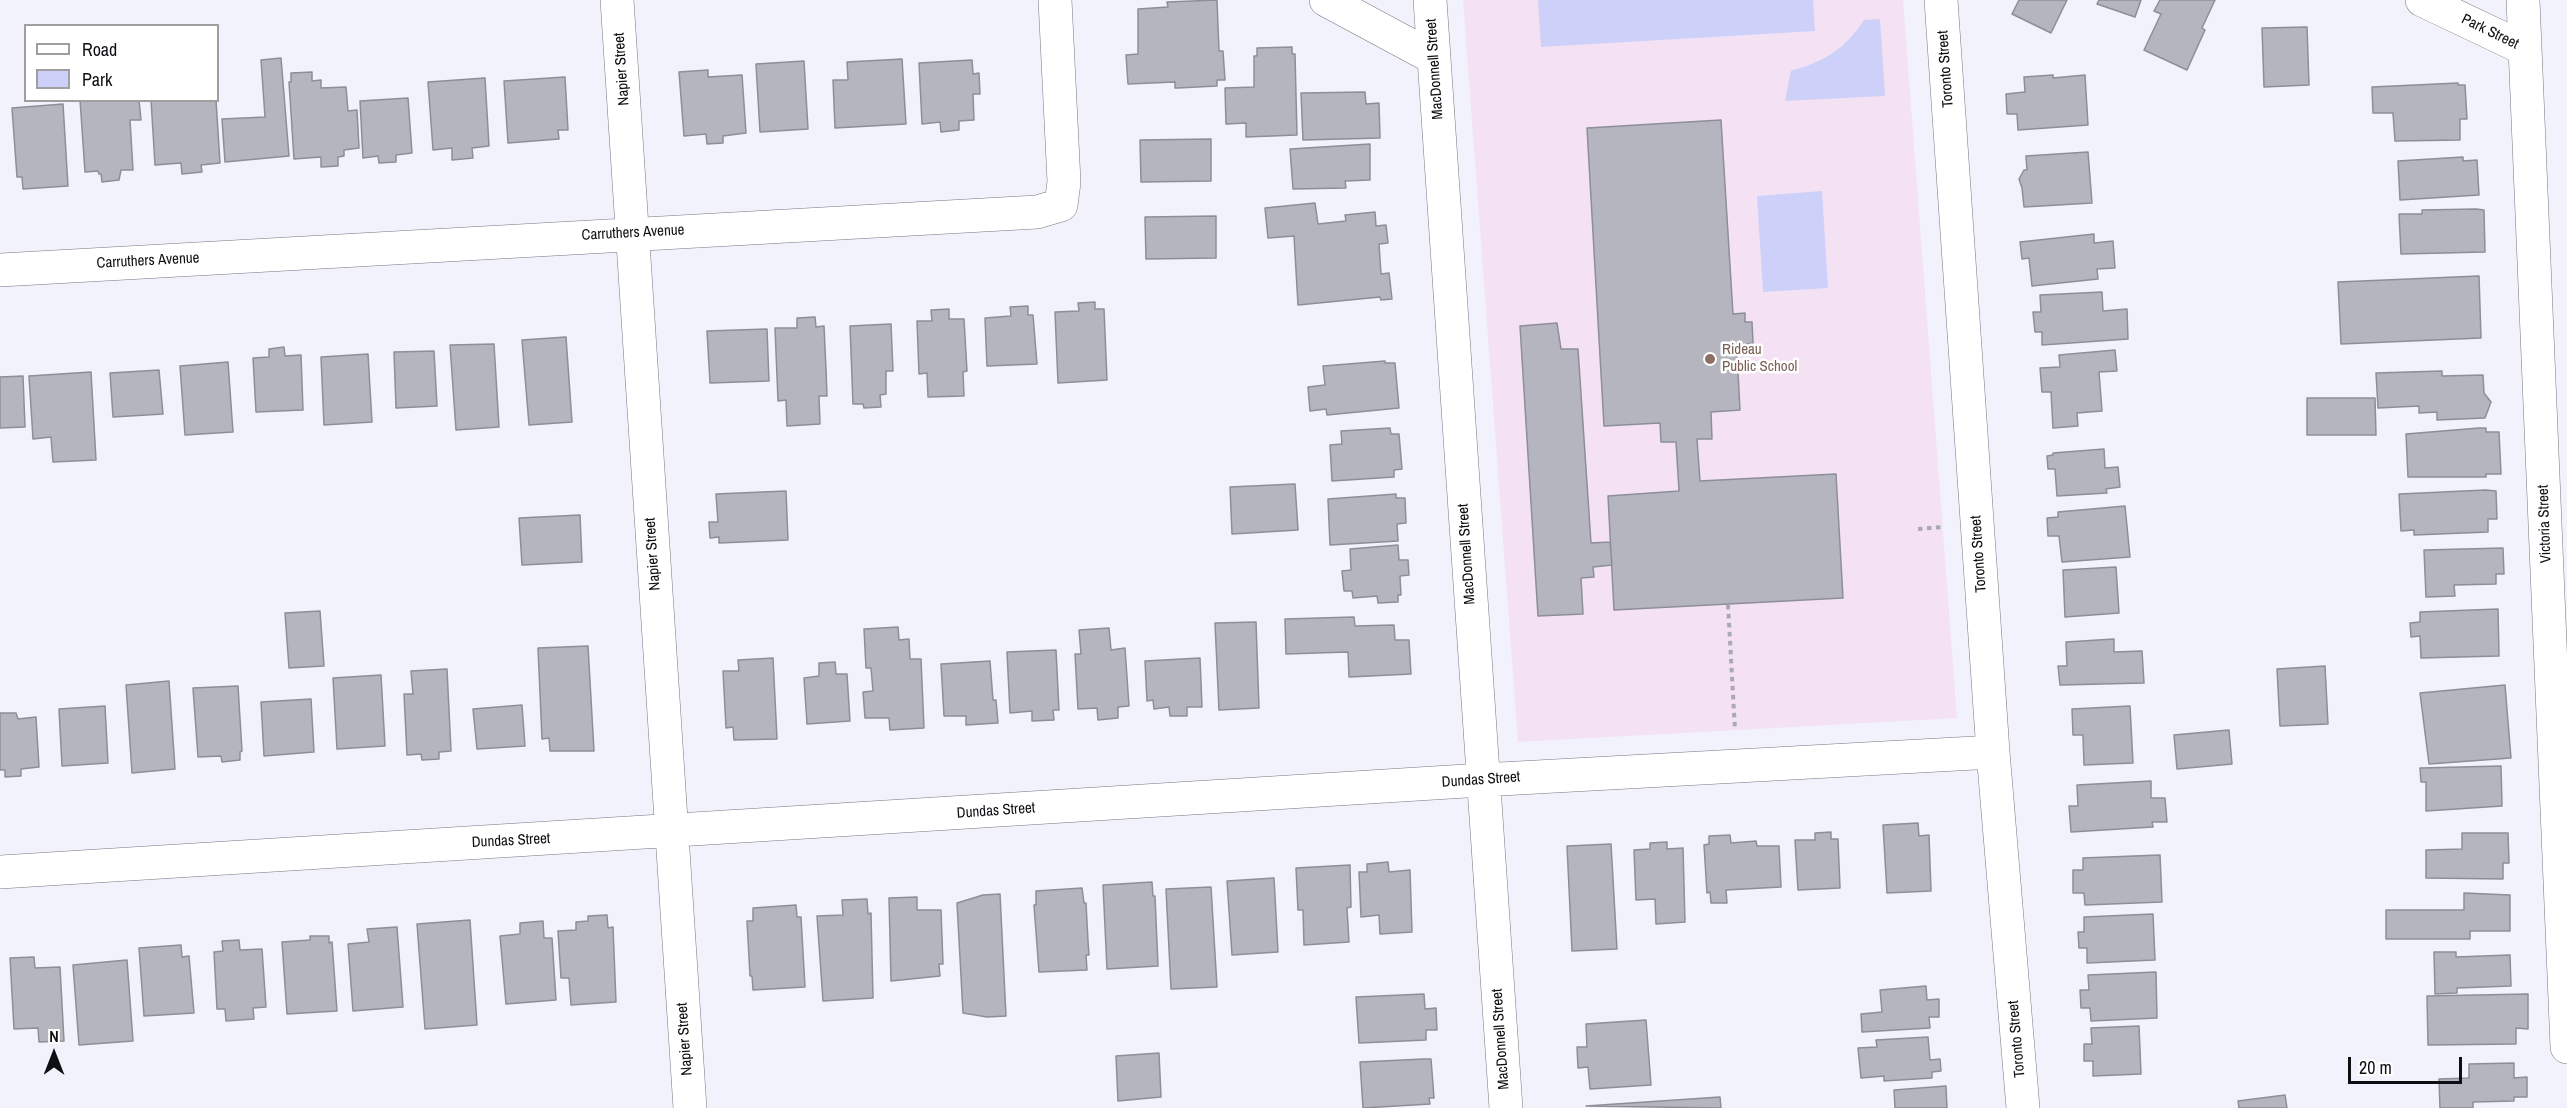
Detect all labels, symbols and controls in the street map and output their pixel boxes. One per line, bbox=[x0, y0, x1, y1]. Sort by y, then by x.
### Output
street label: Park Street bbox=[2458, 10, 2522, 54]
street label: MacDonnell Street bbox=[1422, 18, 1448, 120]
legend bbox=[24, 24, 219, 102]
street label: Toronto Street bbox=[1934, 30, 1958, 108]
street label: Napier Street bbox=[610, 32, 634, 106]
text: Road bbox=[82, 37, 117, 62]
text: Park bbox=[82, 67, 112, 92]
street label: Carruthers Avenue bbox=[581, 221, 685, 245]
street label: Carruthers Avenue bbox=[96, 249, 200, 273]
place label: Rideau Public School bbox=[1722, 341, 1797, 376]
marker: Rideau Public School bbox=[1703, 352, 1717, 366]
street label: Victoria Street bbox=[2535, 484, 2555, 564]
street label: MacDonnell Street bbox=[1454, 503, 1480, 605]
street label: Toronto Street bbox=[1967, 515, 1991, 593]
street label: Napier Street bbox=[641, 517, 665, 591]
street label: Dundas Street bbox=[1441, 768, 1521, 792]
street label: Dundas Street bbox=[956, 799, 1036, 823]
street label: Dundas Street bbox=[471, 830, 551, 852]
street label: MacDonnell Street bbox=[1488, 988, 1514, 1090]
street label: Toronto Street bbox=[2005, 1000, 2029, 1078]
street label: Napier Street bbox=[673, 1002, 697, 1076]
north arrow bbox=[24, 1024, 84, 1084]
text: N bbox=[49, 1025, 59, 1047]
scale bar bbox=[2351, 1045, 2465, 1083]
text: 20 m bbox=[2359, 1055, 2392, 1080]

